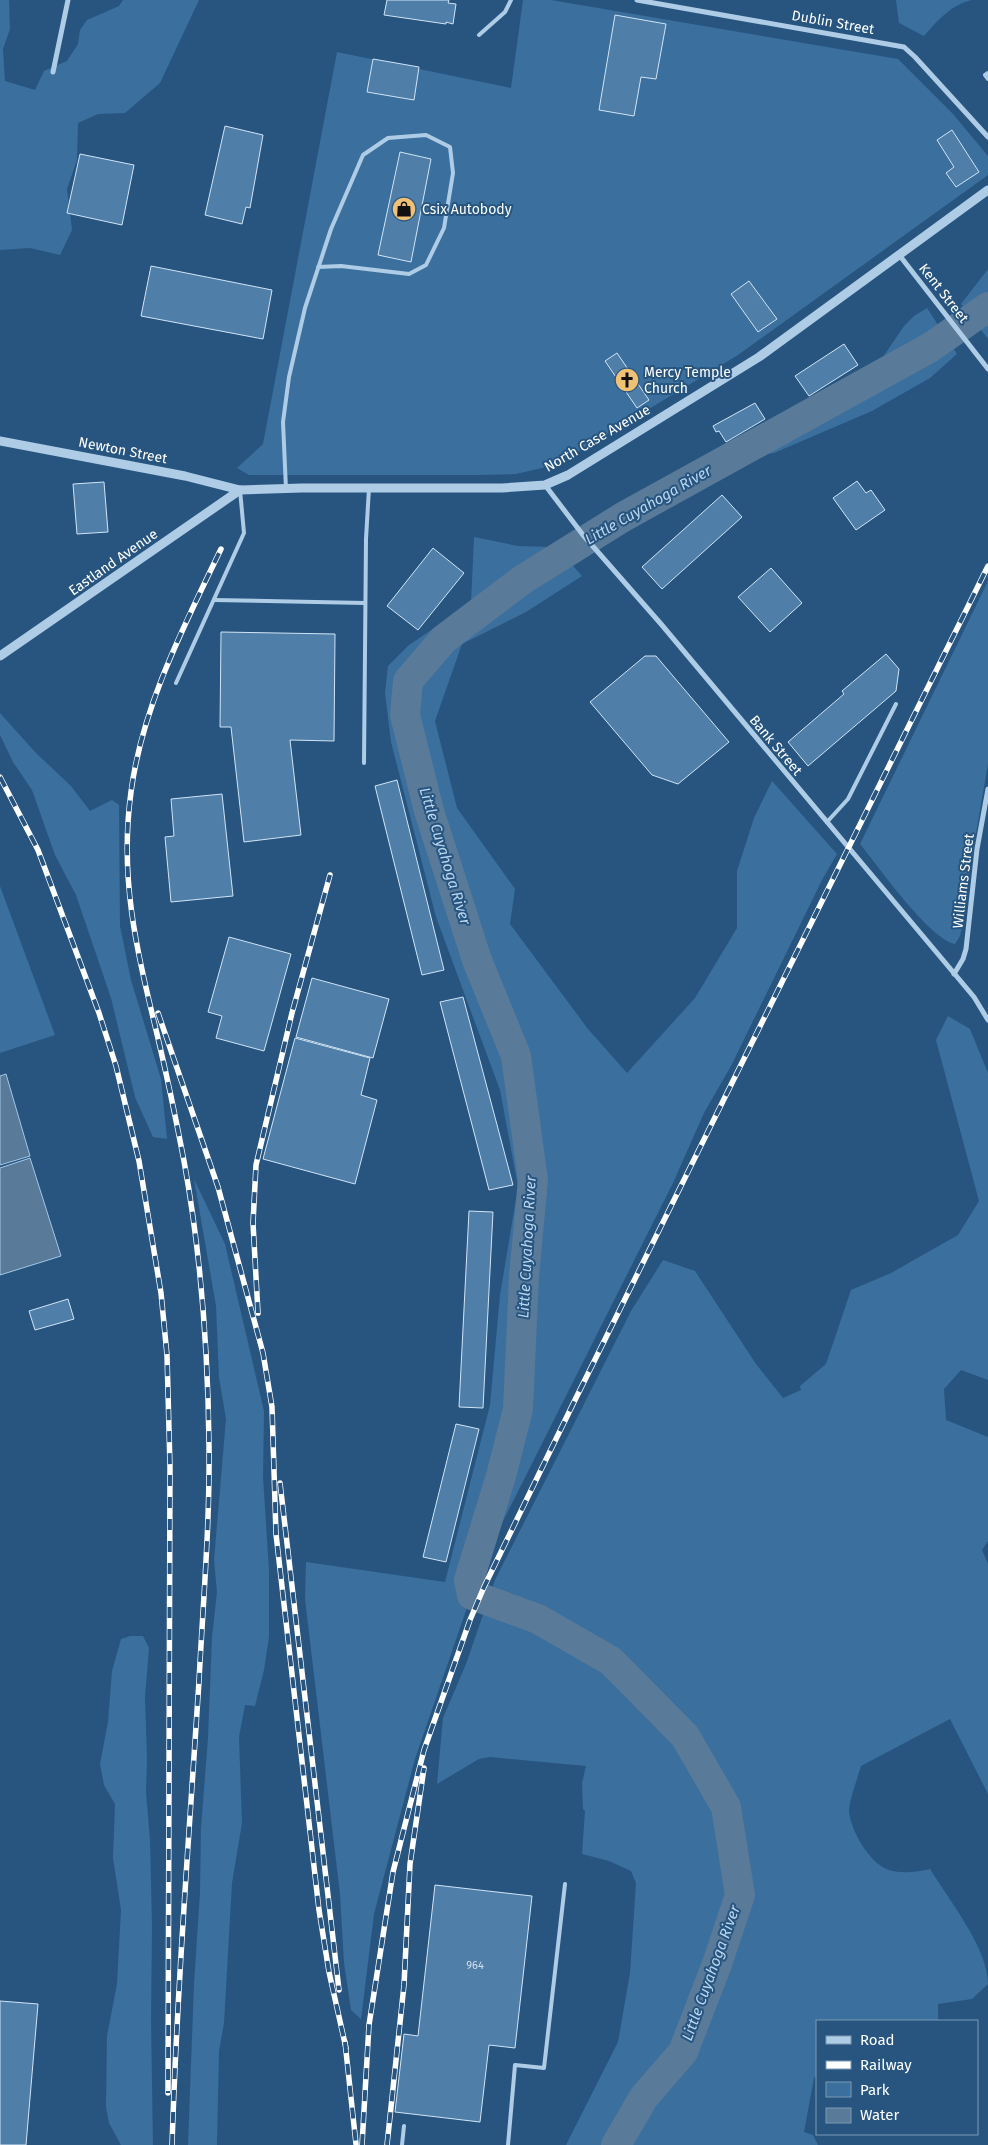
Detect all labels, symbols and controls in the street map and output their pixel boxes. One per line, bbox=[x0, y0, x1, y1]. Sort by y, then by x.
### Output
street label: Dublin Street bbox=[790, 7, 876, 38]
shop icon: Csix Autobody bbox=[391, 196, 417, 222]
place label: Csix Autobody bbox=[422, 201, 512, 218]
street label: Kent Street bbox=[915, 260, 973, 327]
place label: Mercy Temple Church bbox=[644, 364, 731, 397]
church icon: Mercy Temple Church bbox=[614, 367, 640, 393]
street label: North Case Avenue bbox=[541, 401, 653, 476]
street label: Newton Street bbox=[77, 434, 170, 468]
water label: Little Cuyahoga River bbox=[582, 461, 715, 548]
street label: Eastland Avenue bbox=[66, 525, 161, 599]
street label: Bank Street bbox=[746, 712, 806, 780]
water label: Little Cuyahoga River bbox=[416, 785, 475, 928]
street label: Williams Street bbox=[949, 832, 978, 929]
water label: Little Cuyahoga River bbox=[514, 1174, 540, 1319]
water label: Little Cuyahoga River bbox=[678, 1902, 744, 2043]
house number: 964 bbox=[466, 1959, 484, 1972]
legend bbox=[816, 2020, 978, 2135]
text: Road bbox=[860, 2031, 895, 2049]
text: Railway bbox=[860, 2056, 912, 2074]
text: Park bbox=[860, 2081, 890, 2099]
text: Water bbox=[860, 2106, 899, 2124]

